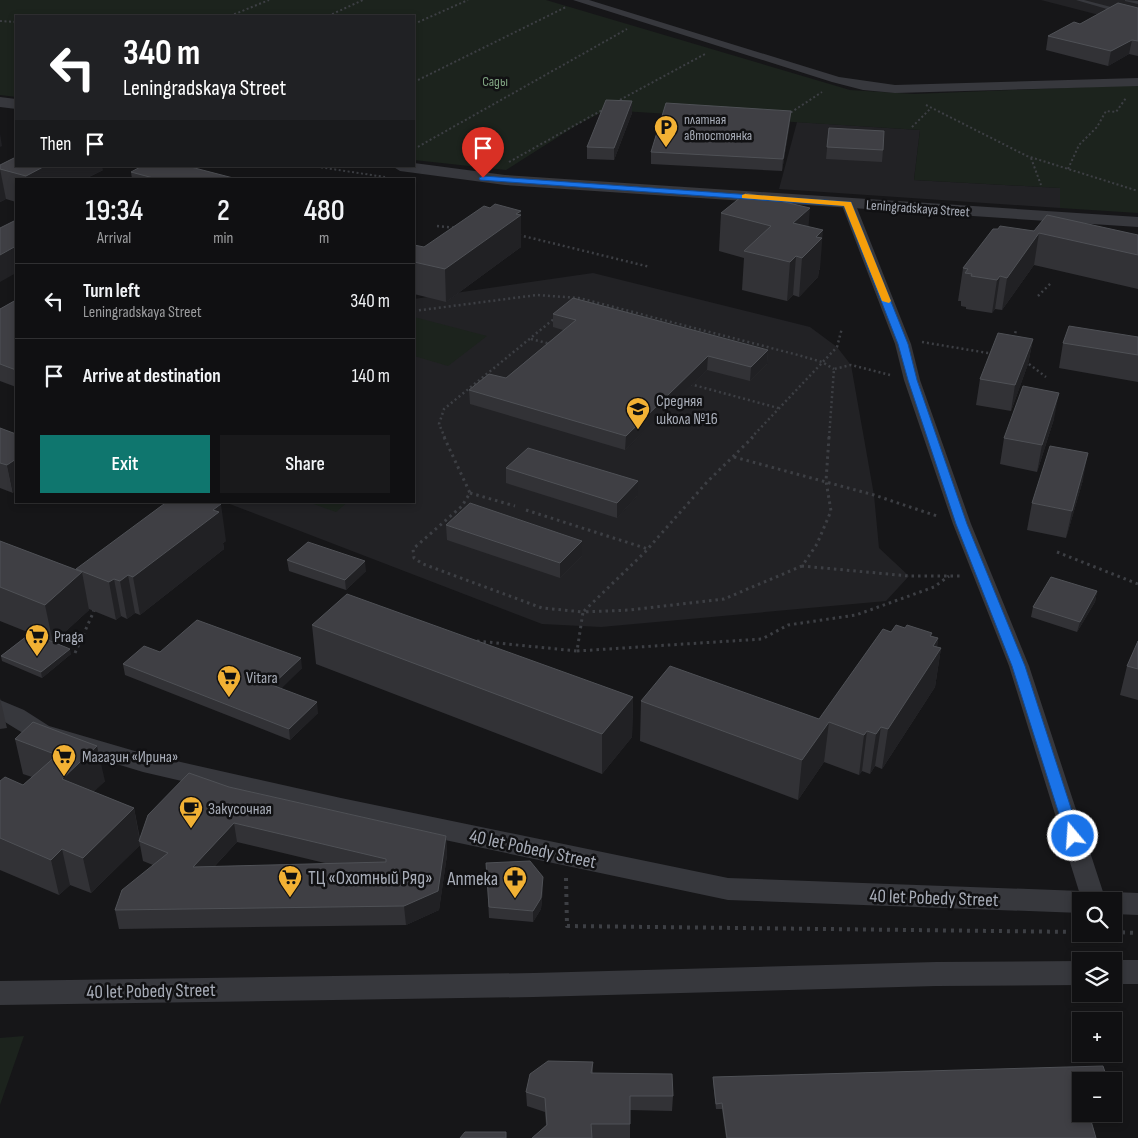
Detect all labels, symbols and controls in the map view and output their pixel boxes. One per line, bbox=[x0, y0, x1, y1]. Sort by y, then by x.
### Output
text: 340 m bbox=[123, 32, 200, 75]
icon: left bbox=[40, 35, 105, 100]
park label: Сады bbox=[482, 73, 508, 90]
text: Leningradskaya Street bbox=[123, 75, 286, 102]
place label: платная автостоянка bbox=[684, 111, 752, 144]
parking icon: платная автостоянка bbox=[653, 114, 679, 148]
pin bbox=[462, 127, 504, 178]
icon: arrive bbox=[81, 130, 109, 158]
text: Then bbox=[40, 133, 71, 156]
icon: arrive bbox=[469, 134, 497, 162]
text: 19:34 bbox=[85, 193, 143, 229]
text: 2 bbox=[217, 193, 230, 229]
text: 480 bbox=[304, 193, 345, 229]
street label: Leningradskaya Street bbox=[866, 196, 970, 221]
text: Arrival bbox=[97, 229, 131, 248]
text: min bbox=[213, 229, 233, 248]
text: m bbox=[319, 229, 329, 248]
text: Turn left bbox=[83, 280, 140, 303]
icon: left bbox=[40, 287, 68, 315]
text: 340 m bbox=[350, 290, 390, 313]
text: Leningradskaya Street bbox=[83, 303, 202, 322]
icon: arrive bbox=[40, 362, 68, 390]
text: Arrive at destination bbox=[83, 365, 221, 388]
text: 140 m bbox=[352, 365, 390, 388]
place label: Средняя школа №16 bbox=[656, 392, 718, 429]
school or university icon: Средняя школа №16 bbox=[625, 396, 651, 430]
button: Exit bbox=[40, 435, 210, 493]
button: Share bbox=[220, 435, 390, 493]
supermarket icon: Praga bbox=[24, 623, 50, 657]
place label: Praga bbox=[54, 628, 84, 647]
supermarket icon: Vitara bbox=[216, 664, 242, 698]
place label: Vitara bbox=[246, 669, 278, 688]
supermarket icon: Магазин «Ирина» bbox=[51, 743, 77, 777]
place label: Магазин «Ирина» bbox=[82, 748, 178, 767]
cafe icon: Закусочная bbox=[178, 795, 204, 829]
place label: Закусочная bbox=[208, 800, 272, 819]
position arrow bbox=[1046, 809, 1098, 861]
street label: 40 let Pobedy Street bbox=[467, 825, 598, 874]
supermarket icon: ТЦ «Охотный Ряд» bbox=[277, 864, 303, 898]
pharmacy icon: Аптека bbox=[502, 865, 528, 899]
place label: ТЦ «Охотный Ряд» bbox=[308, 867, 433, 890]
place label: Аптека bbox=[446, 868, 498, 891]
street label: 40 let Pobedy Street bbox=[869, 885, 999, 912]
map controls bbox=[1072, 892, 1122, 1122]
button: search bbox=[1072, 892, 1122, 942]
button: layers bbox=[1072, 952, 1122, 1002]
street label: 40 let Pobedy Street bbox=[86, 979, 216, 1004]
button: + bbox=[1072, 1012, 1122, 1062]
button: − bbox=[1072, 1072, 1122, 1122]

